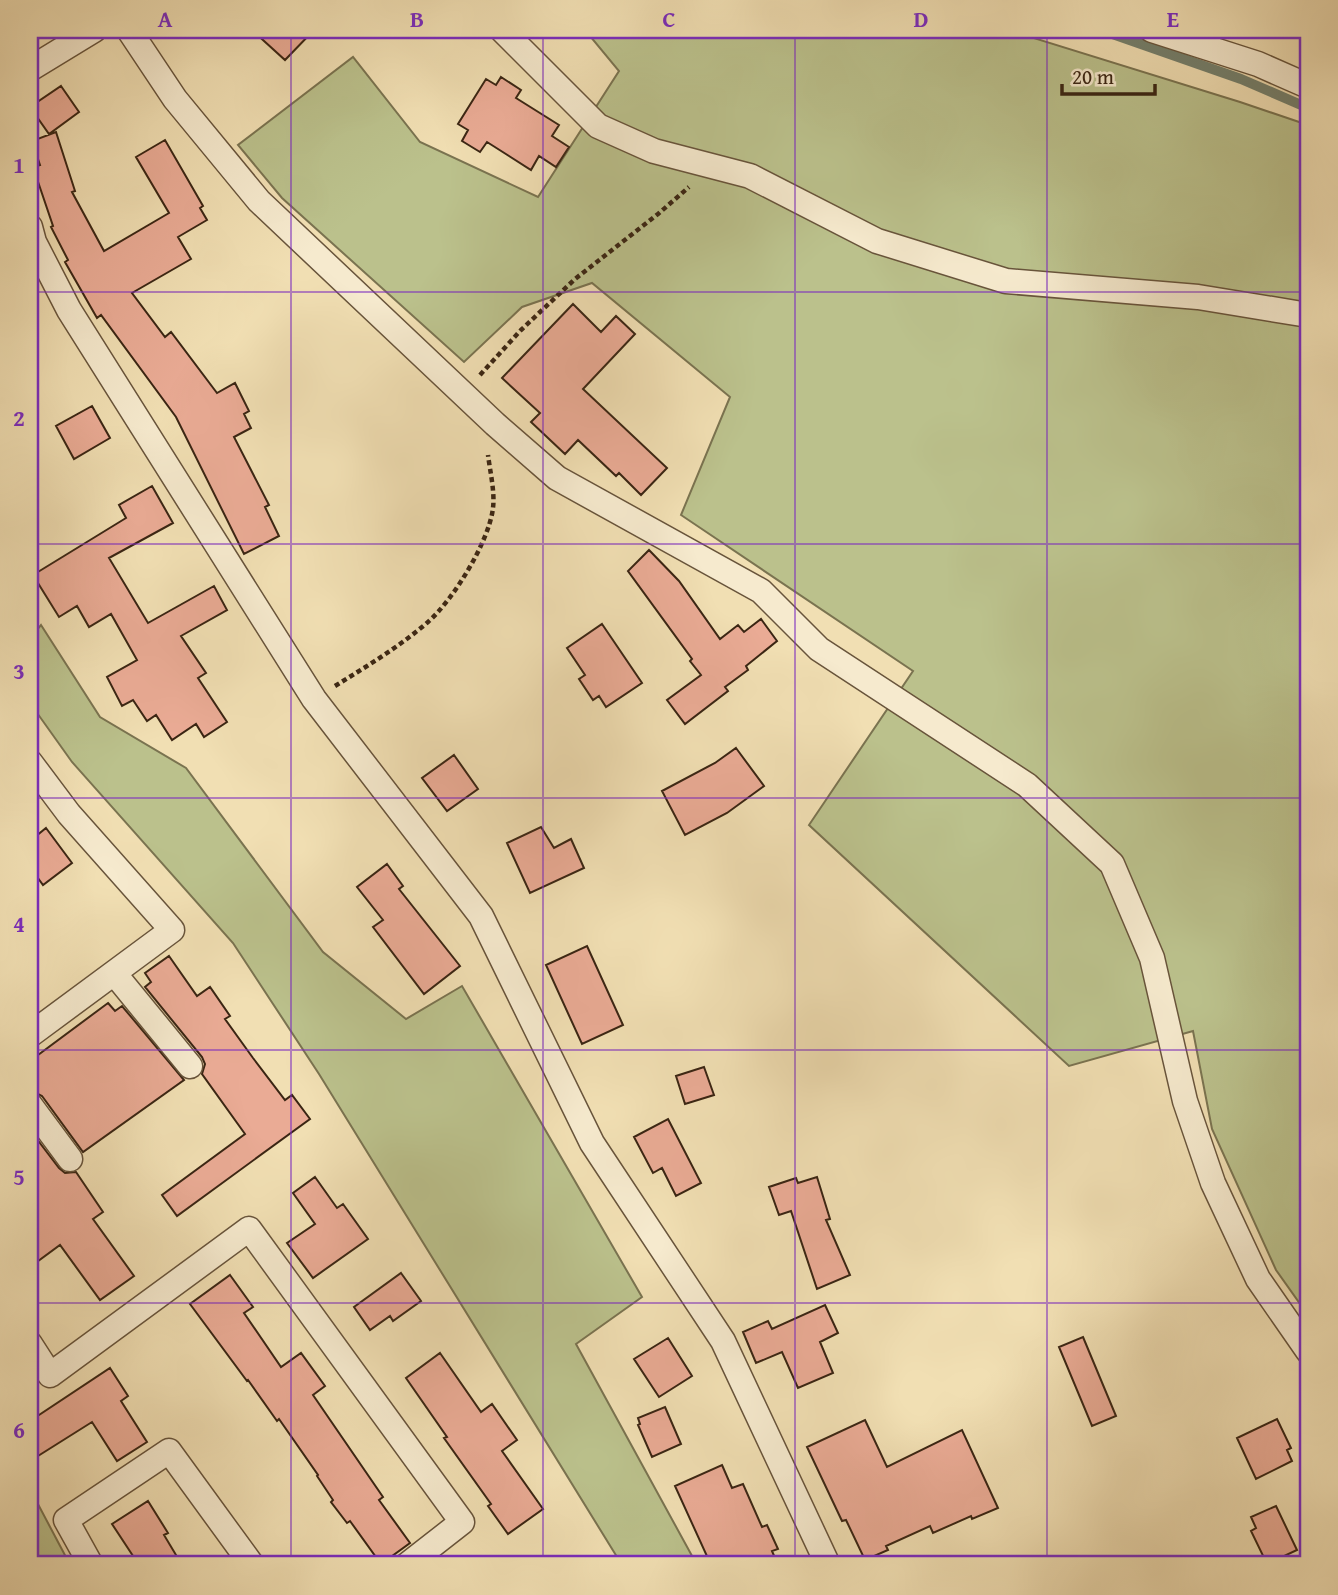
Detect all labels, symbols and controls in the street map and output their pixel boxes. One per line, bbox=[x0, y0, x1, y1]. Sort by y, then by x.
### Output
text: A bbox=[158, 2, 173, 35]
text: B bbox=[410, 2, 424, 35]
text: C bbox=[662, 2, 676, 35]
text: D bbox=[914, 2, 929, 35]
text: E bbox=[1167, 2, 1179, 35]
scale bar bbox=[1062, 52, 1154, 96]
text: 20 m bbox=[1072, 61, 1114, 92]
text: 1 bbox=[13, 148, 25, 181]
text: 2 bbox=[13, 401, 25, 434]
text: 3 bbox=[13, 654, 25, 687]
text: 4 bbox=[13, 907, 25, 940]
text: 5 bbox=[13, 1160, 25, 1193]
text: 6 bbox=[13, 1413, 25, 1446]

